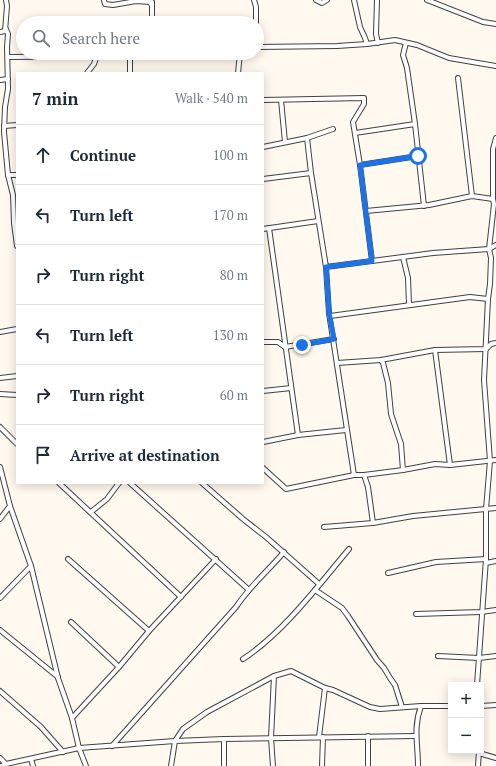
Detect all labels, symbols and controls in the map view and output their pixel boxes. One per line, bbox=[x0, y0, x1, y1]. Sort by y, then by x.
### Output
search box bbox=[16, 16, 264, 60]
icon: search bbox=[30, 27, 52, 49]
text: Search here bbox=[62, 28, 140, 48]
text: 7 min bbox=[32, 87, 79, 110]
text: Walk · 540 m bbox=[175, 89, 248, 107]
icon: ahead bbox=[32, 144, 54, 166]
text: Continue bbox=[70, 145, 136, 165]
text: 100 m bbox=[213, 146, 248, 164]
route start bbox=[409, 147, 427, 165]
icon: left bbox=[32, 204, 54, 226]
text: Turn left bbox=[70, 205, 134, 225]
text: 170 m bbox=[213, 206, 248, 224]
icon: right bbox=[32, 264, 54, 286]
text: Turn right bbox=[70, 265, 145, 285]
text: 80 m bbox=[220, 266, 248, 284]
icon: left bbox=[32, 324, 54, 346]
text: Turn left bbox=[70, 325, 134, 345]
text: 130 m bbox=[213, 326, 248, 344]
route end bbox=[293, 336, 311, 354]
icon: right bbox=[32, 384, 54, 406]
text: Turn right bbox=[70, 385, 145, 405]
text: 60 m bbox=[220, 386, 248, 404]
icon: arrive bbox=[32, 444, 54, 466]
text: Arrive at destination bbox=[70, 445, 220, 465]
map controls bbox=[448, 682, 484, 754]
button: + bbox=[448, 682, 484, 718]
button: − bbox=[448, 718, 484, 754]

